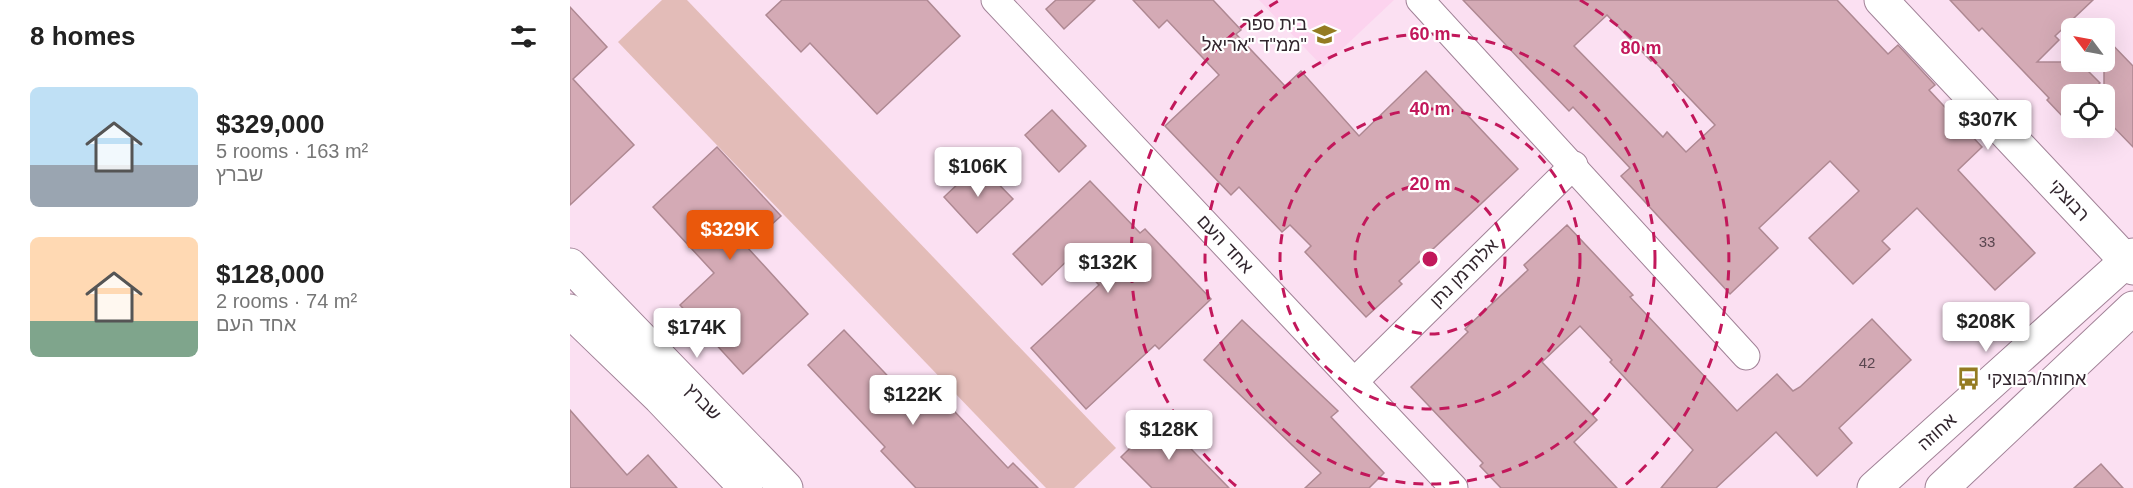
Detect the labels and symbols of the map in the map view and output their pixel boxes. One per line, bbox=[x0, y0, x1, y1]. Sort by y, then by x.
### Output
place label: בית ספר ממ"ד "אריאל" bbox=[1202, 14, 1307, 55]
north arrow bbox=[2061, 18, 2115, 72]
school or university icon: בית ספר ממ"ד "אריאל" bbox=[1312, 21, 1338, 47]
text: 60 m bbox=[1409, 24, 1451, 44]
text: 80 m bbox=[1620, 38, 1662, 58]
text: 40 m bbox=[1409, 99, 1451, 119]
pin: $307K bbox=[1946, 100, 2030, 151]
pin: $106K bbox=[936, 147, 1020, 198]
text: 20 m bbox=[1409, 174, 1451, 194]
street label: רבוצקי bbox=[2045, 175, 2093, 225]
pin: $329K bbox=[688, 210, 772, 261]
street label: אחד העם bbox=[1193, 211, 1257, 278]
house number: 33 bbox=[1979, 233, 1995, 250]
street label: אלתרמן נתן bbox=[1426, 234, 1503, 311]
pin: $132K bbox=[1066, 243, 1150, 294]
centre of rings bbox=[1420, 249, 1440, 269]
pin: $208K bbox=[1944, 302, 2028, 353]
pin: $174K bbox=[655, 308, 739, 359]
house number: 42 bbox=[1859, 354, 1875, 371]
bus stop icon: אחוזה/רבוצקי bbox=[1956, 366, 1982, 392]
place label: אחוזה/רבוצקי bbox=[1987, 369, 2087, 389]
pin: $122K bbox=[871, 375, 955, 426]
street label: שברץ bbox=[681, 380, 725, 424]
street label: אחוזה bbox=[1914, 409, 1961, 454]
pin: $128K bbox=[1127, 410, 1211, 461]

